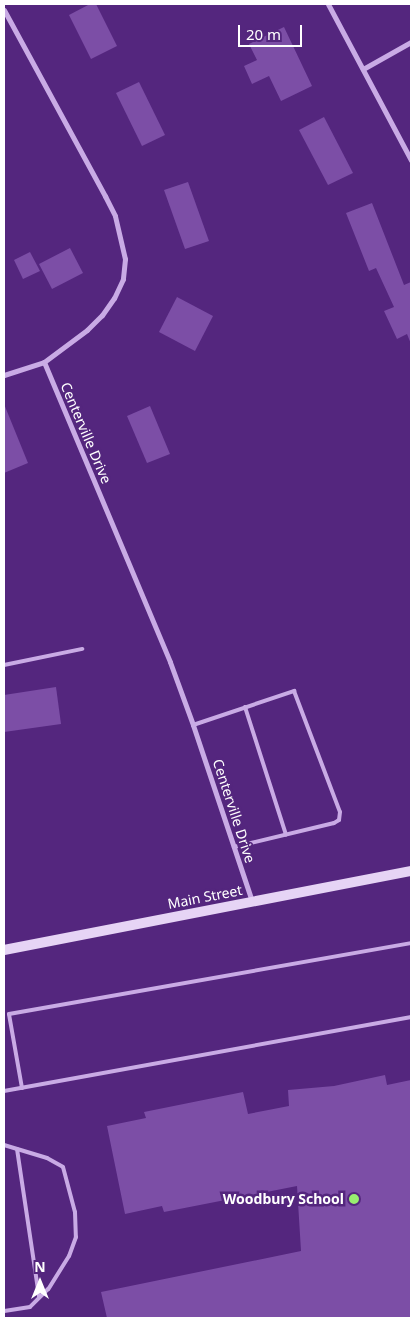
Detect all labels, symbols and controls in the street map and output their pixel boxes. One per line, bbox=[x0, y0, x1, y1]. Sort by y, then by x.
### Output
scale bar bbox=[240, 15, 304, 47]
text: 20 m bbox=[246, 24, 281, 44]
street label: Centerville Drive bbox=[57, 380, 115, 486]
street label: Centerville Drive bbox=[209, 757, 259, 865]
street label: Main Street bbox=[166, 882, 244, 912]
place label: Woodbury School bbox=[223, 1191, 344, 1207]
marker: Woodbury School bbox=[348, 1193, 360, 1205]
north arrow bbox=[15, 1257, 65, 1307]
text: N bbox=[34, 1257, 46, 1276]

